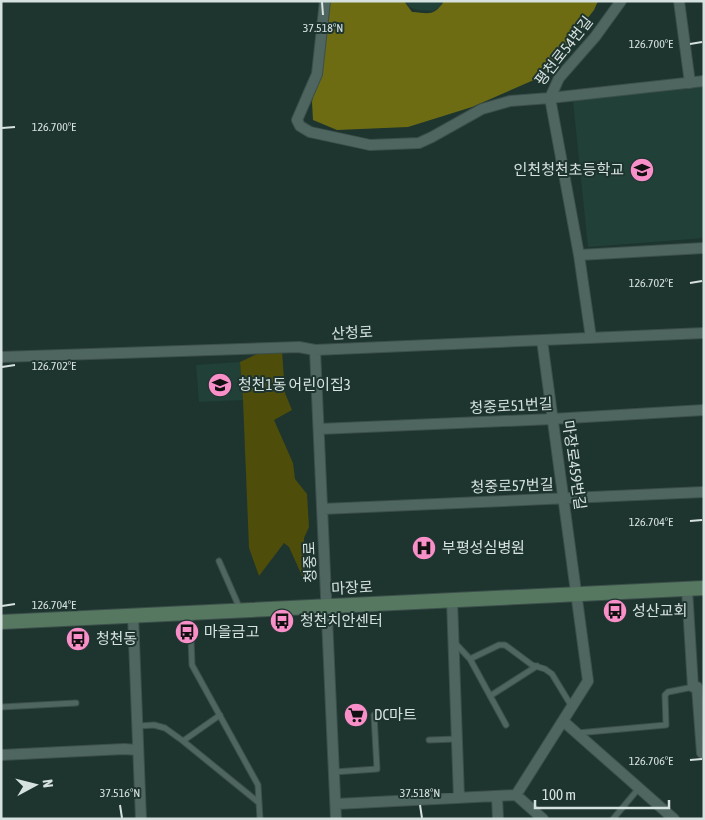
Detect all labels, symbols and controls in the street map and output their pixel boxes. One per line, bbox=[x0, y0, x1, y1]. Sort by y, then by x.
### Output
street label: 평천로54번길 bbox=[531, 13, 596, 89]
text: 37.518°N bbox=[303, 21, 343, 35]
text: 126.700°E bbox=[629, 37, 673, 51]
text: 126.700°E bbox=[32, 120, 76, 134]
school or university icon: 인천청천초등학교 bbox=[629, 157, 655, 183]
place label: 인천청천초등학교 bbox=[514, 161, 624, 178]
text: 126.702°E bbox=[629, 276, 673, 290]
street label: 산청로 bbox=[331, 323, 373, 342]
text: 126.702°E bbox=[32, 359, 76, 373]
school or university icon: 청천1동 어린이집3 bbox=[207, 372, 233, 398]
place label: 청천1동 어린이집3 bbox=[238, 376, 351, 393]
street label: 청중로51번길 bbox=[469, 395, 553, 416]
street label: 마장로459번길 bbox=[560, 419, 589, 511]
street label: 청중로57번길 bbox=[470, 476, 554, 495]
text: 126.704°E bbox=[629, 515, 673, 529]
hospital icon: 부평성심병원 bbox=[411, 535, 437, 561]
place label: 부평성심병원 bbox=[442, 539, 525, 556]
street label: 청중로 bbox=[300, 541, 319, 583]
street label: 마장로 bbox=[331, 578, 373, 597]
text: 126.704°E bbox=[32, 598, 76, 612]
bus stop icon: 성산교회 bbox=[602, 598, 628, 624]
place label: 성산교회 bbox=[632, 602, 687, 619]
bus stop icon: 청천치안센터 bbox=[269, 608, 295, 634]
place label: 청천치안센터 bbox=[300, 612, 383, 629]
bus stop icon: 마을금고 bbox=[174, 619, 200, 645]
place label: 마을금고 bbox=[204, 623, 259, 640]
bus stop icon: 청천동 bbox=[65, 626, 91, 652]
place label: 청천동 bbox=[96, 630, 137, 647]
supermarket icon: DC마트 bbox=[343, 702, 369, 728]
place label: DC마트 bbox=[374, 706, 417, 723]
text: 126.706°E bbox=[629, 754, 673, 768]
north arrow bbox=[10, 760, 60, 810]
text: N bbox=[39, 778, 56, 788]
scale bar bbox=[535, 778, 669, 810]
text: 37.516°N bbox=[100, 786, 140, 800]
text: 37.518°N bbox=[400, 786, 440, 800]
text: 100 m bbox=[542, 786, 576, 803]

